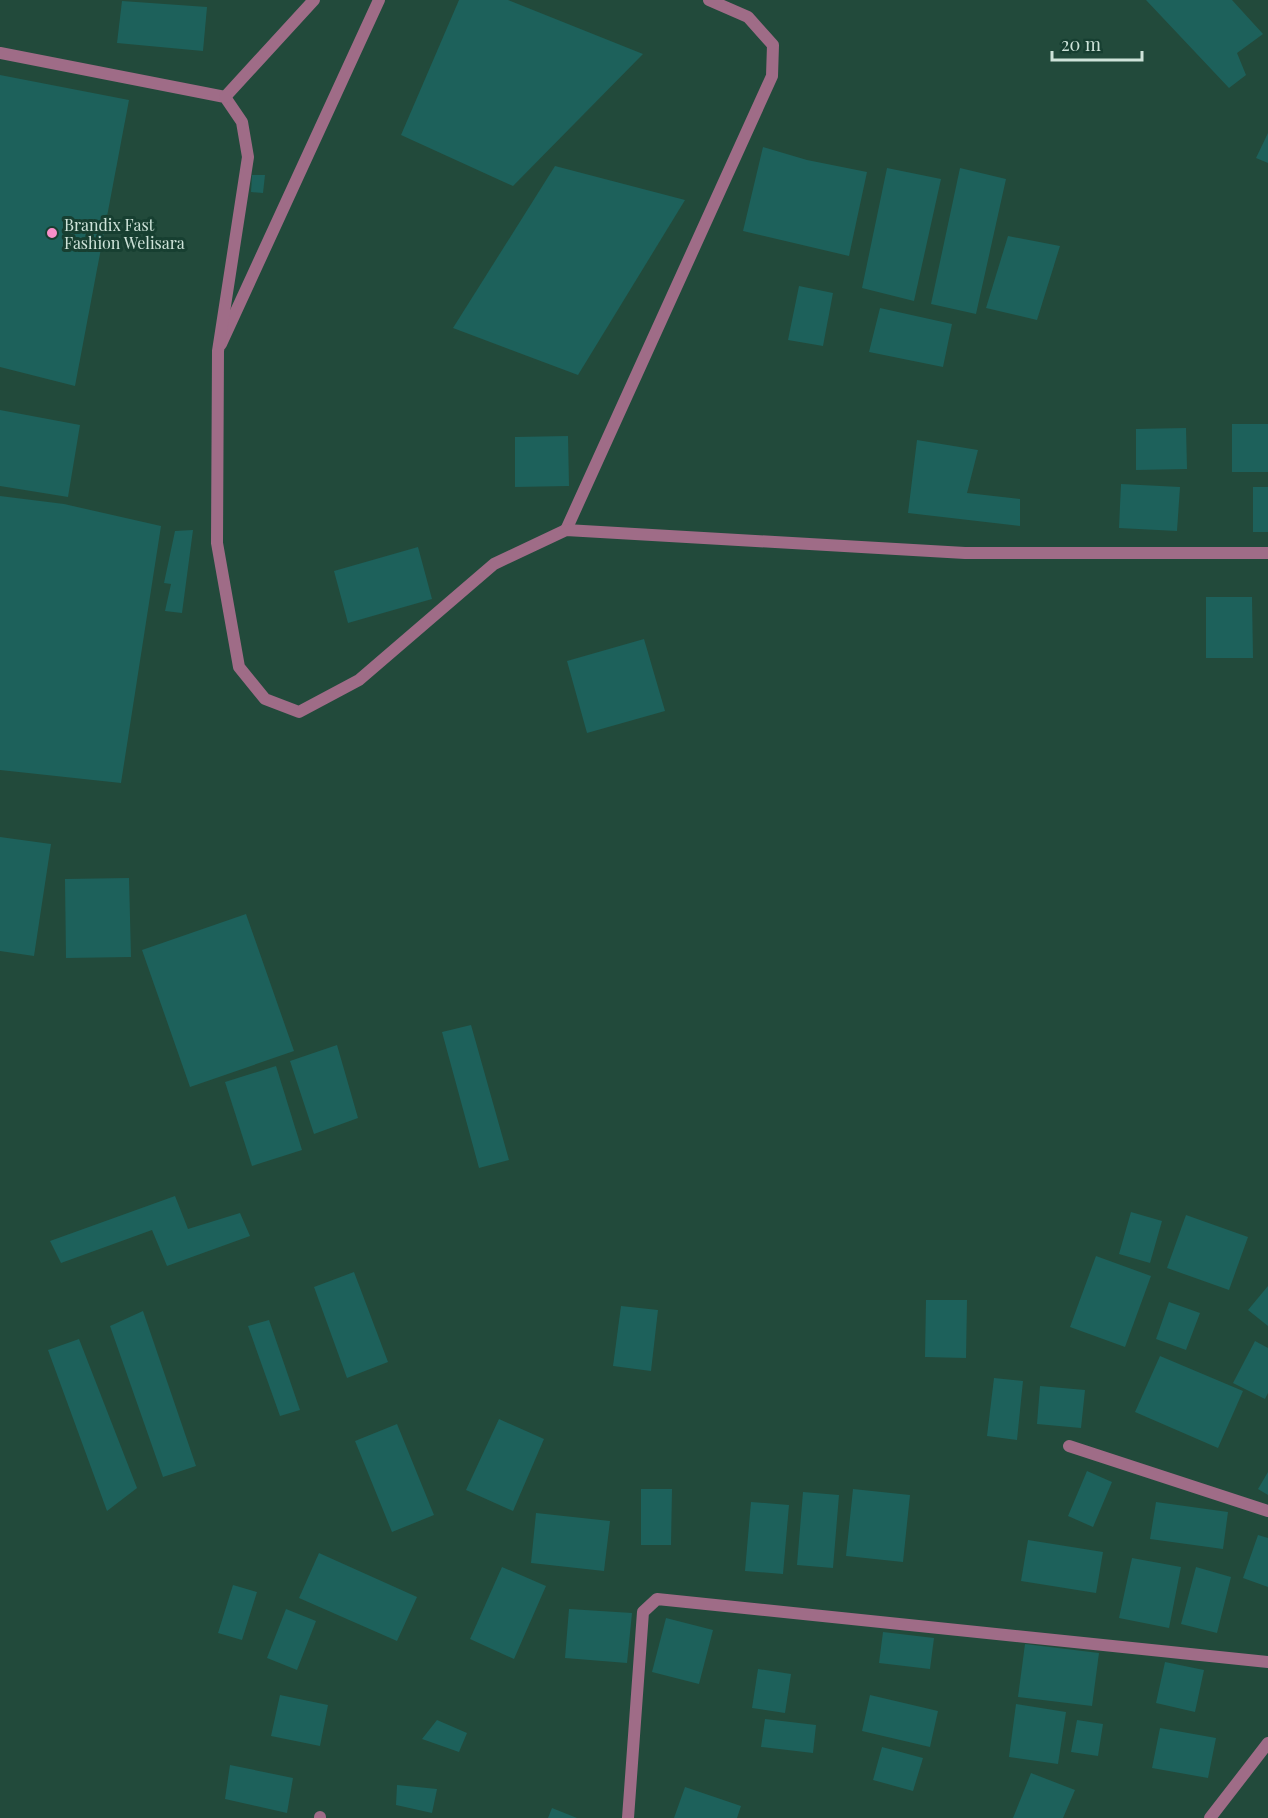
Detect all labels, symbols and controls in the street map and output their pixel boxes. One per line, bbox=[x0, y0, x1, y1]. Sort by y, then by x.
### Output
scale bar bbox=[1052, 24, 1142, 62]
text: 20 m bbox=[1061, 32, 1101, 56]
place label: Brandix Fast Fashion Welisara bbox=[64, 214, 185, 253]
marker: Brandix Fast Fashion Welisara bbox=[45, 226, 59, 240]

